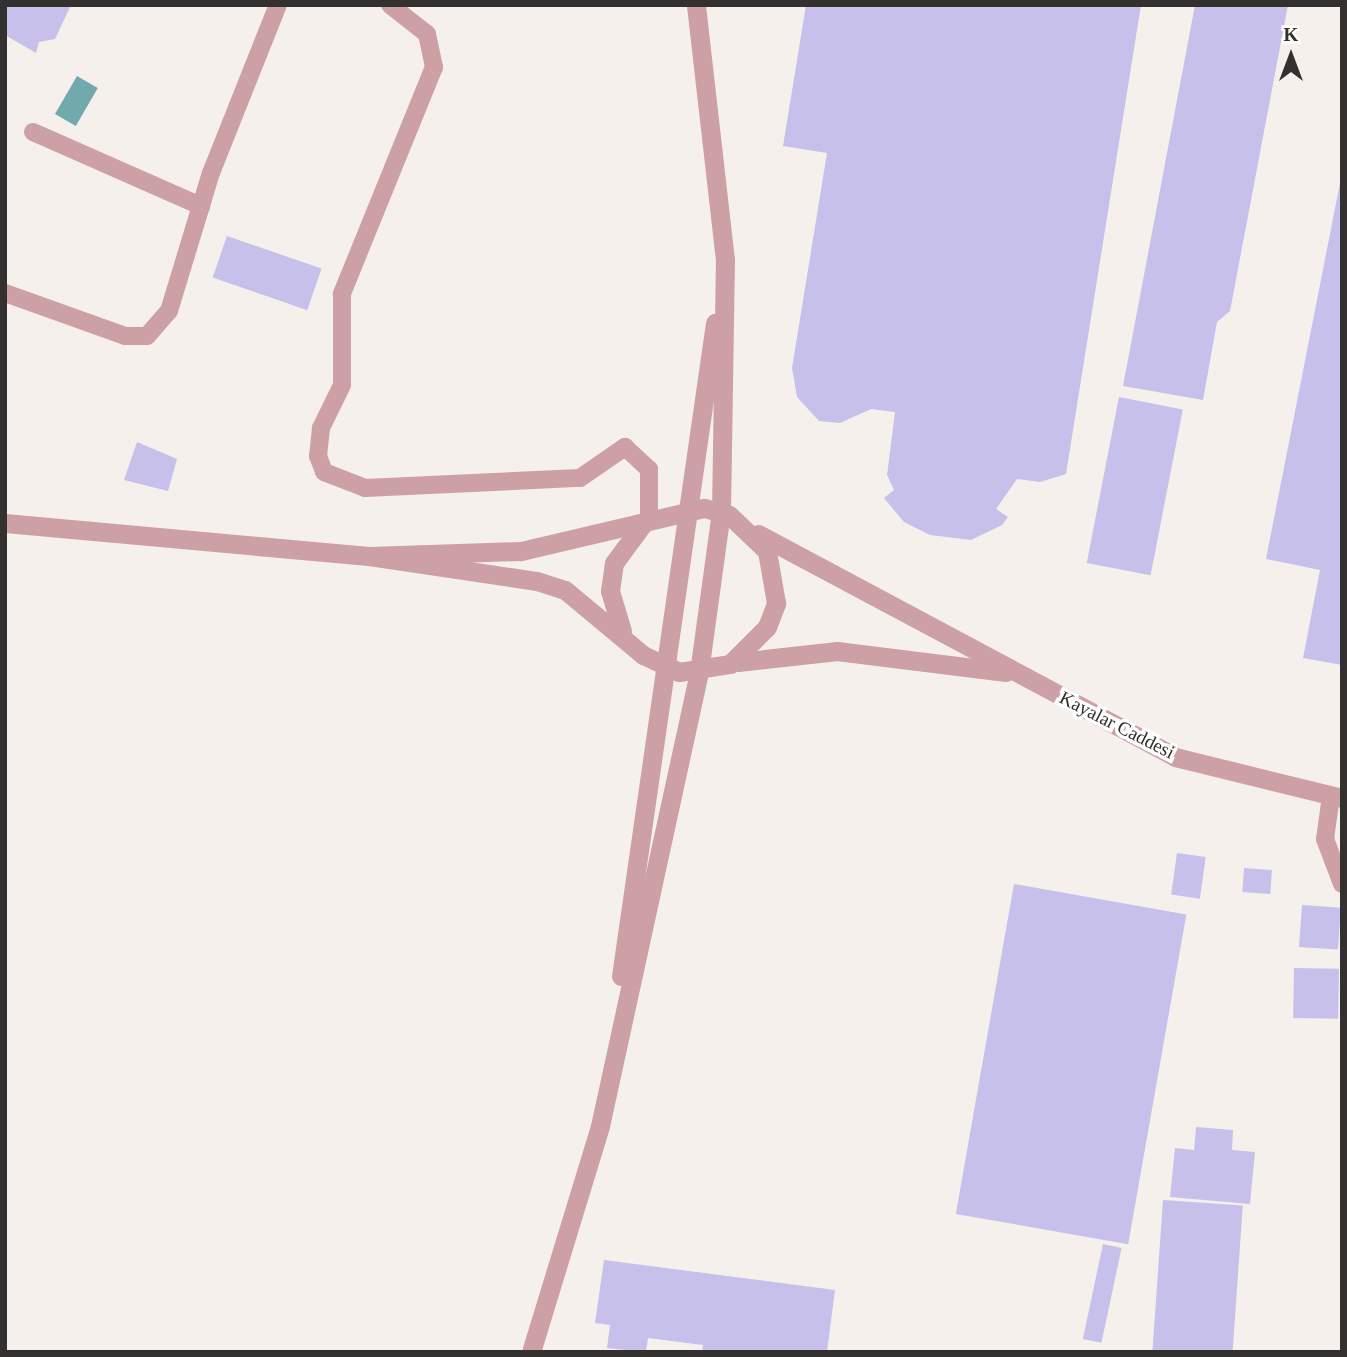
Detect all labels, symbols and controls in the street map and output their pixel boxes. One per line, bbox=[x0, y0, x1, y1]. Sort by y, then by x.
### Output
north arrow bbox=[1256, 21, 1326, 91]
text: K bbox=[1284, 24, 1298, 45]
street label: Kayalar Caddesi bbox=[1056, 686, 1178, 764]

